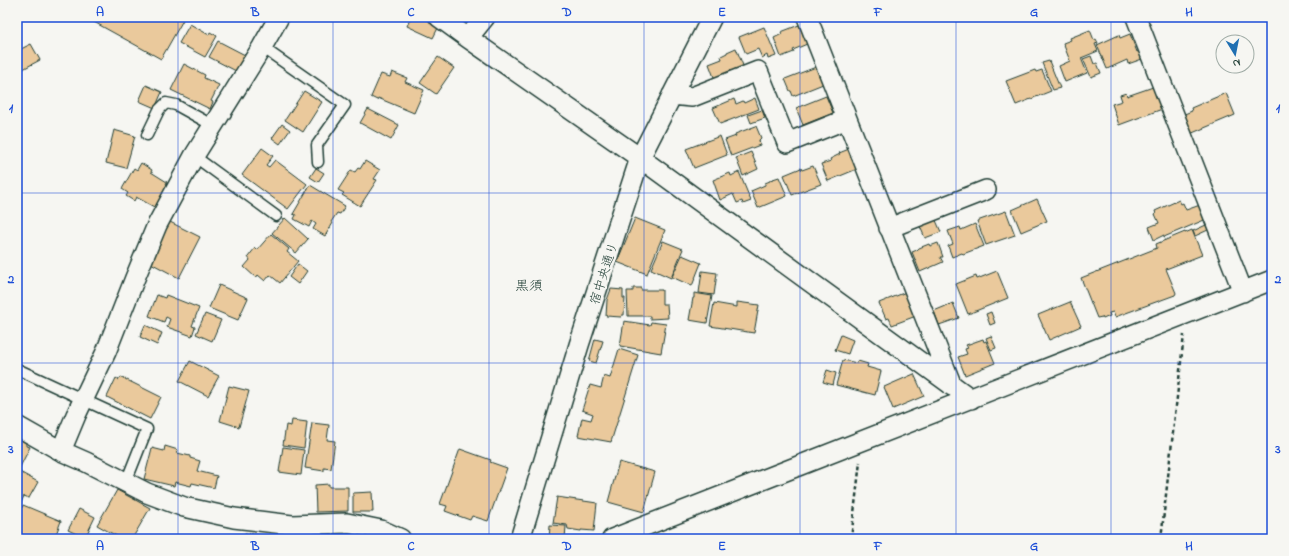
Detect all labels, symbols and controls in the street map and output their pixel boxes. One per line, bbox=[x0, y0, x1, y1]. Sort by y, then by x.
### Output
text: A bbox=[96, 3, 104, 22]
text: B bbox=[250, 3, 260, 22]
text: C bbox=[407, 3, 415, 22]
text: D bbox=[561, 3, 572, 22]
text: E bbox=[718, 3, 726, 22]
text: F bbox=[873, 3, 883, 22]
text: G bbox=[1030, 3, 1038, 22]
text: H bbox=[1185, 3, 1193, 22]
north arrow bbox=[1215, 34, 1255, 74]
text: N bbox=[1232, 54, 1242, 71]
text: 1 bbox=[9, 99, 14, 118]
text: 1 bbox=[1276, 99, 1281, 118]
street label: 宿中央通り bbox=[585, 240, 624, 307]
text: 2 bbox=[7, 270, 15, 289]
text: 2 bbox=[1274, 270, 1282, 289]
district label: 黒須 bbox=[515, 276, 543, 297]
text: 3 bbox=[7, 440, 14, 459]
text: 3 bbox=[1274, 440, 1281, 459]
text: A bbox=[96, 537, 104, 556]
text: B bbox=[250, 537, 260, 556]
text: C bbox=[407, 537, 415, 556]
text: D bbox=[561, 537, 572, 556]
text: E bbox=[718, 537, 726, 556]
text: F bbox=[873, 537, 883, 556]
text: G bbox=[1030, 537, 1038, 556]
text: H bbox=[1185, 537, 1193, 556]

